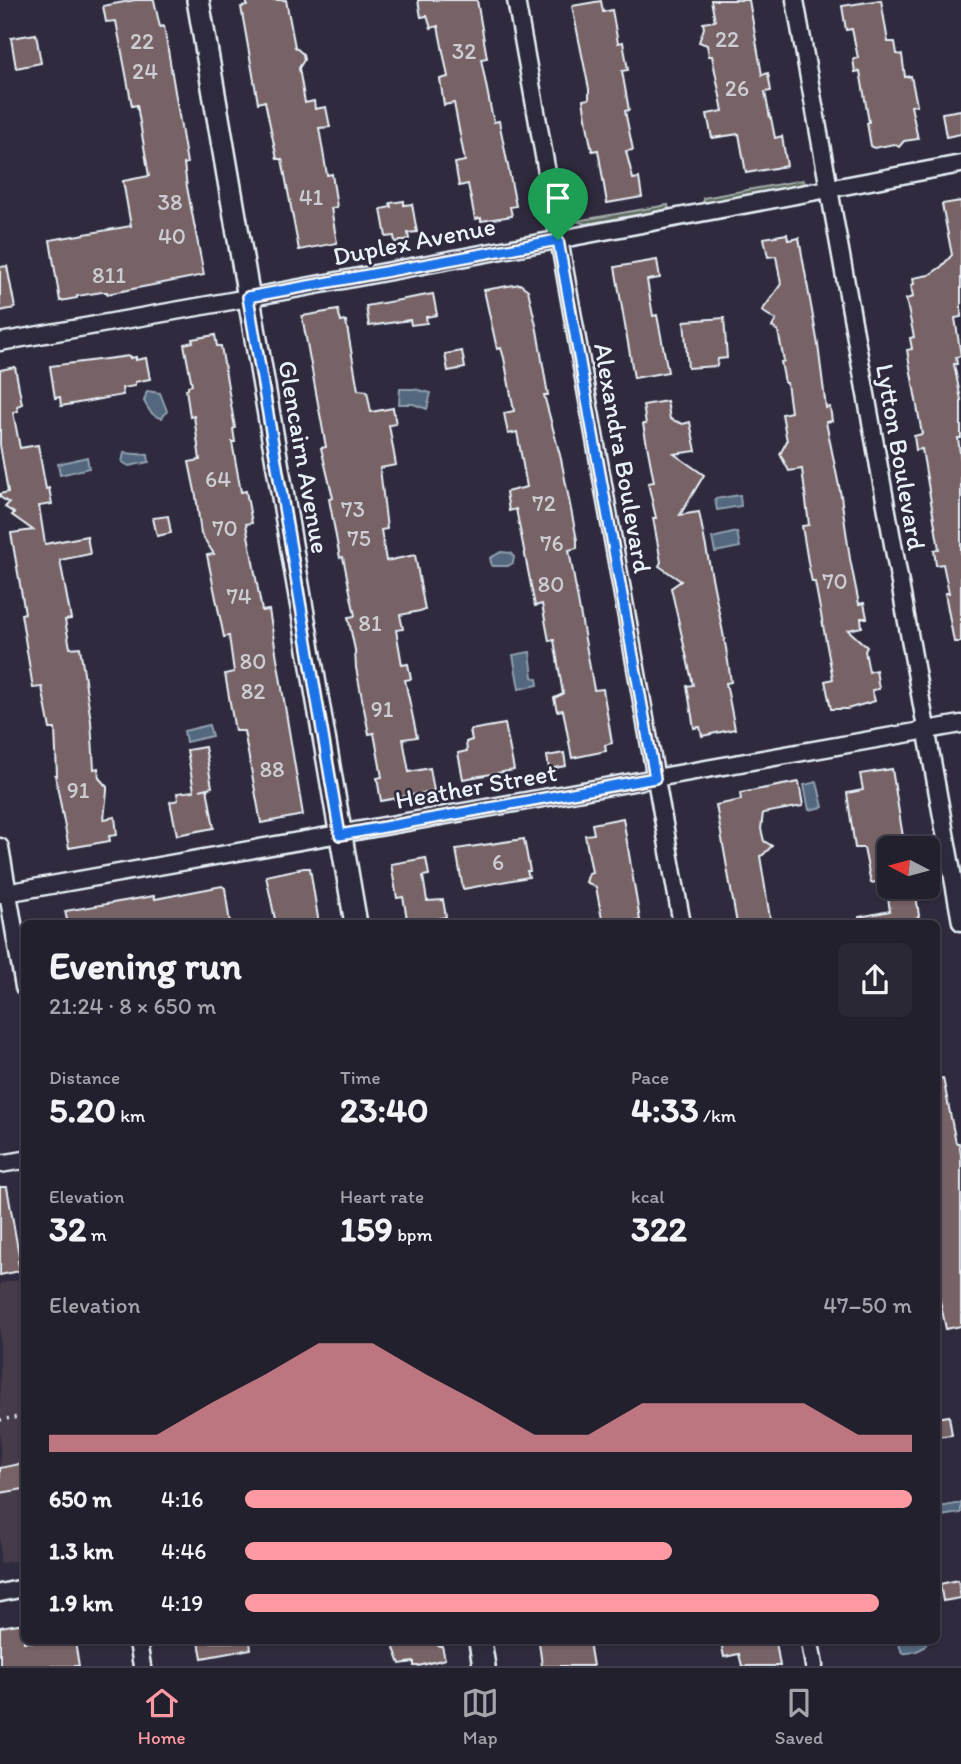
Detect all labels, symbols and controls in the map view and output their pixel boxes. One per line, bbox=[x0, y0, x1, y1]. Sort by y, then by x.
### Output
house number: 22 bbox=[715, 25, 739, 53]
house number: 22 bbox=[130, 27, 154, 55]
house number: 32 bbox=[452, 37, 476, 65]
house number: 24 bbox=[132, 57, 158, 85]
house number: 26 bbox=[725, 74, 749, 102]
pin bbox=[528, 168, 588, 240]
icon: arrive bbox=[539, 179, 577, 217]
house number: 41 bbox=[299, 183, 324, 211]
house number: 38 bbox=[157, 188, 183, 216]
street label: Duplex Avenue bbox=[330, 210, 498, 272]
house number: 40 bbox=[158, 222, 186, 250]
house number: 811 bbox=[92, 261, 126, 289]
street label: Alexandra Boulevard bbox=[587, 340, 659, 576]
street label: Glencairn Avenue bbox=[271, 358, 337, 556]
street label: Lytton Boulevard bbox=[869, 361, 933, 553]
house number: 64 bbox=[205, 465, 231, 493]
house number: 72 bbox=[532, 489, 556, 517]
house number: 73 bbox=[341, 495, 365, 523]
house number: 70 bbox=[212, 514, 238, 542]
house number: 75 bbox=[347, 524, 371, 552]
house number: 76 bbox=[540, 529, 564, 557]
house number: 70 bbox=[822, 567, 848, 595]
house number: 80 bbox=[538, 570, 564, 598]
house number: 74 bbox=[226, 582, 252, 610]
house number: 81 bbox=[358, 609, 382, 637]
house number: 80 bbox=[240, 647, 266, 675]
house number: 82 bbox=[241, 677, 265, 705]
house number: 91 bbox=[371, 695, 394, 723]
house number: 88 bbox=[259, 755, 285, 783]
street label: Heather Street bbox=[393, 756, 560, 816]
house number: 91 bbox=[67, 776, 90, 804]
north arrow bbox=[877, 836, 940, 900]
map controls bbox=[877, 836, 940, 899]
house number: 6 bbox=[492, 848, 504, 876]
text: Evening run bbox=[49, 943, 242, 989]
button: share bbox=[838, 943, 912, 1017]
text: 21:24 · 8 × 650 m bbox=[49, 992, 216, 1020]
text: Distance bbox=[49, 1066, 120, 1089]
text: Time bbox=[340, 1066, 381, 1089]
text: Pace bbox=[631, 1066, 669, 1089]
text: 5.20 bbox=[49, 1089, 116, 1131]
text: 23:40 bbox=[340, 1089, 429, 1131]
text: 4:33 bbox=[631, 1089, 699, 1131]
text: km bbox=[116, 1104, 145, 1127]
text: /km bbox=[699, 1104, 736, 1127]
text: Elevation bbox=[49, 1185, 125, 1208]
text: Heart rate bbox=[340, 1185, 424, 1208]
text: kcal bbox=[631, 1185, 665, 1208]
text: 32 bbox=[49, 1208, 87, 1250]
text: 159 bbox=[340, 1208, 393, 1250]
text: 322 bbox=[631, 1208, 687, 1250]
text: m bbox=[87, 1223, 107, 1246]
text: bpm bbox=[393, 1223, 432, 1246]
text: Elevation bbox=[49, 1291, 140, 1319]
text: 47–50 m bbox=[823, 1291, 912, 1319]
text: 650 m bbox=[49, 1485, 112, 1513]
text: 4:16 bbox=[161, 1485, 203, 1513]
text: 1.3 km bbox=[49, 1537, 113, 1565]
text: 4:46 bbox=[161, 1537, 206, 1565]
text: 1.9 km bbox=[49, 1589, 113, 1617]
text: 4:19 bbox=[161, 1589, 203, 1617]
tab: Home bbox=[138, 1684, 186, 1749]
tab: Map bbox=[461, 1684, 499, 1749]
tab: Saved bbox=[775, 1684, 823, 1749]

